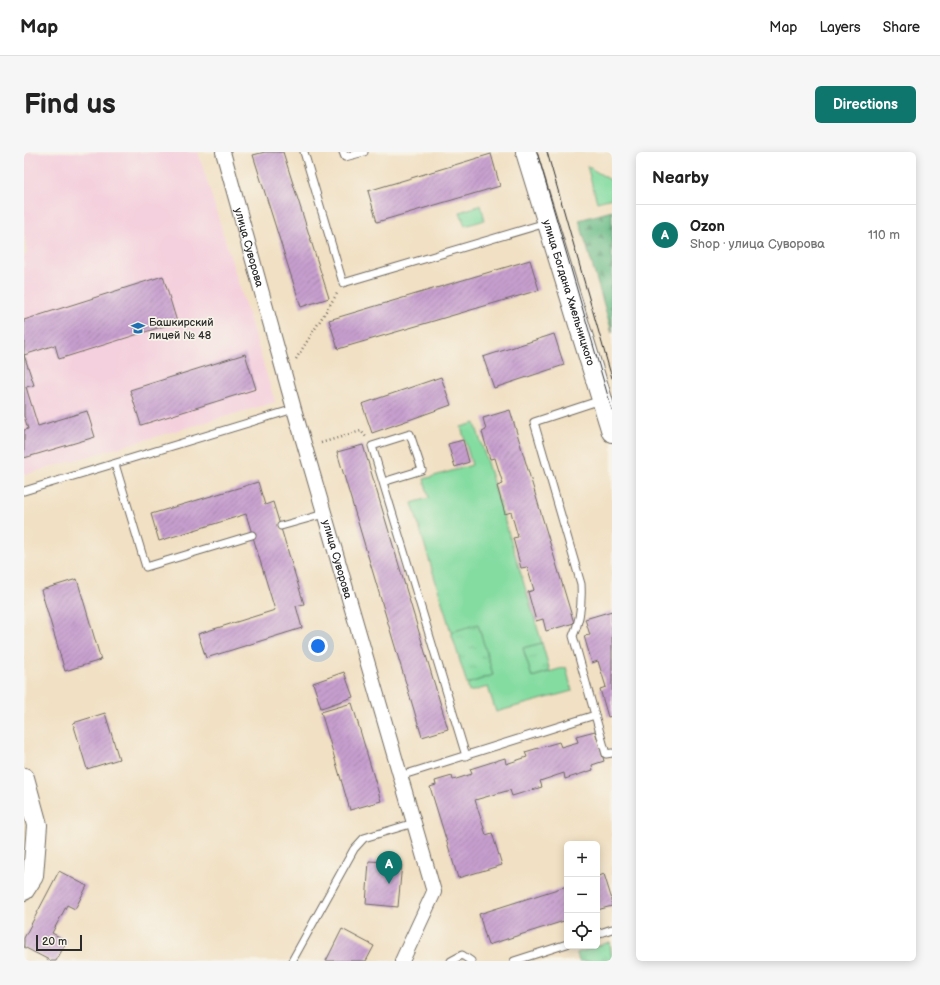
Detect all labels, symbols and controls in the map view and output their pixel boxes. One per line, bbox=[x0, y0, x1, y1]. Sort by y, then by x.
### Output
text: Map bbox=[20, 16, 58, 39]
text: Map bbox=[769, 19, 797, 36]
text: Layers bbox=[819, 19, 861, 36]
text: Share bbox=[883, 19, 920, 36]
button: Directions bbox=[815, 86, 916, 123]
text: Find us bbox=[24, 88, 116, 121]
text: Nearby bbox=[652, 168, 709, 188]
street label: улица Суворова bbox=[232, 206, 266, 289]
text: Ozon bbox=[690, 217, 725, 236]
street label: улица Богдана Хмельницкого bbox=[540, 218, 597, 367]
text: A bbox=[661, 227, 669, 243]
text: 110 m bbox=[868, 227, 900, 243]
text: Shop · улица Суворова bbox=[690, 236, 825, 252]
place label: Башкирский лицей № 48 bbox=[149, 316, 213, 342]
school or university icon: Башкирский лицей № 48 bbox=[130, 320, 146, 336]
street label: улица Суворова bbox=[319, 518, 355, 601]
your location bbox=[308, 636, 328, 656]
map controls bbox=[564, 841, 600, 949]
button: + bbox=[564, 841, 600, 877]
pin: A bbox=[376, 851, 402, 884]
button: − bbox=[564, 877, 600, 913]
button: locate bbox=[564, 913, 600, 949]
scale bar bbox=[36, 933, 82, 952]
text: 20 m bbox=[42, 935, 67, 948]

